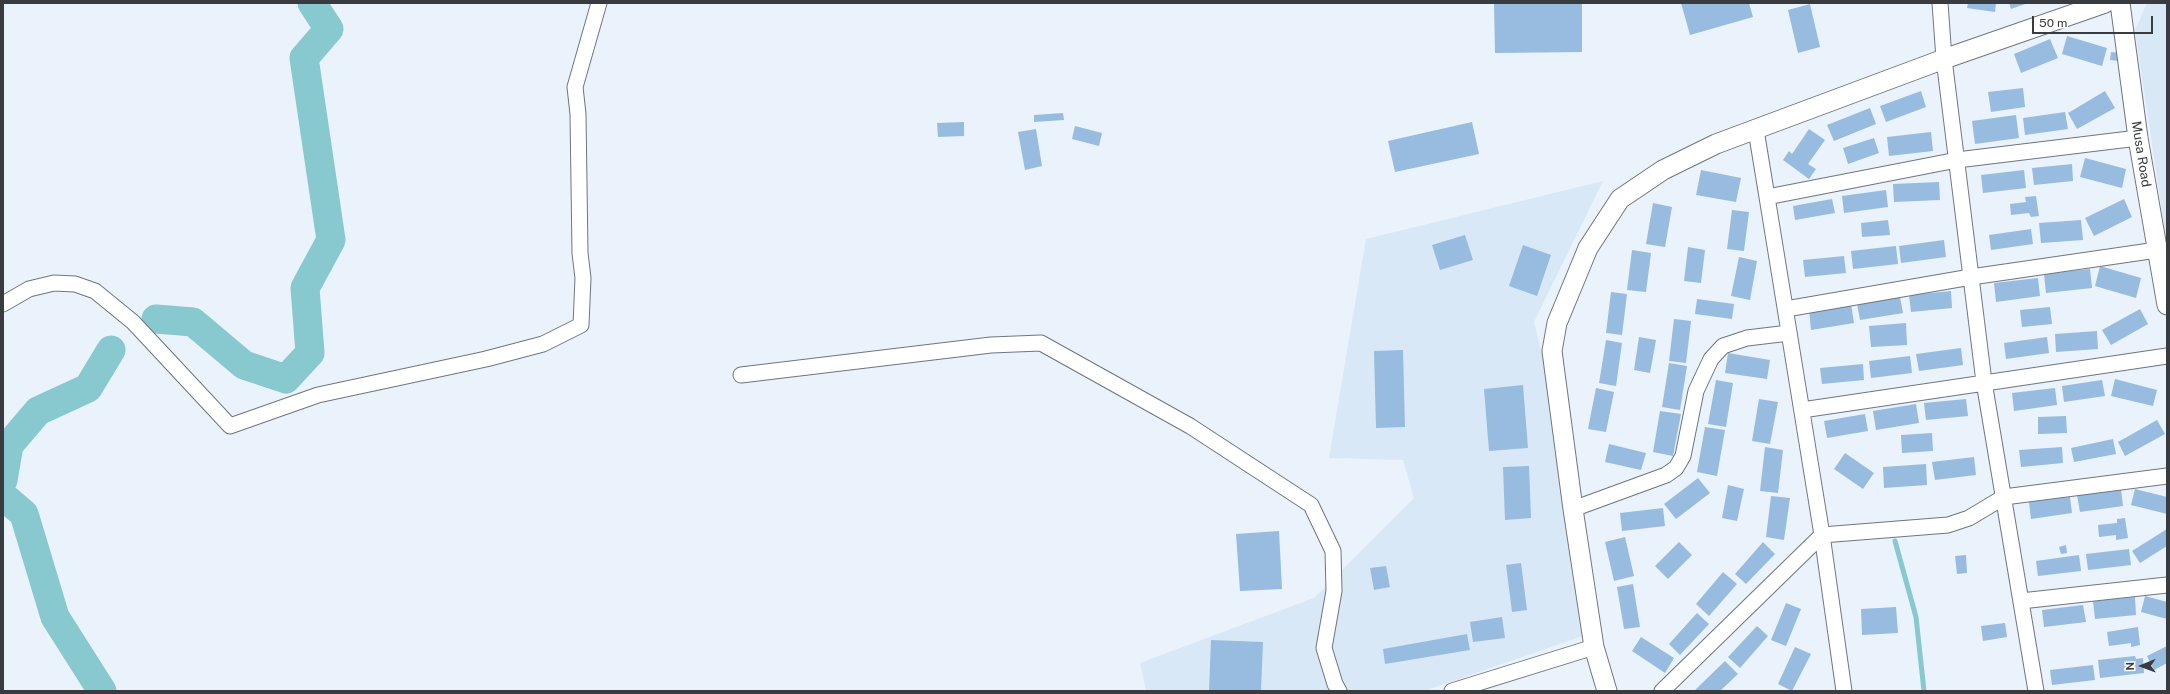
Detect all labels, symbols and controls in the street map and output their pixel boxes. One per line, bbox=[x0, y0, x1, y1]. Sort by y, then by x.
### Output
scale bar bbox=[2034, 8, 2155, 34]
text: 50 m bbox=[2039, 16, 2067, 30]
street label: Musa Road bbox=[2128, 120, 2154, 188]
north arrow bbox=[2122, 646, 2162, 686]
text: N bbox=[2124, 662, 2136, 671]

